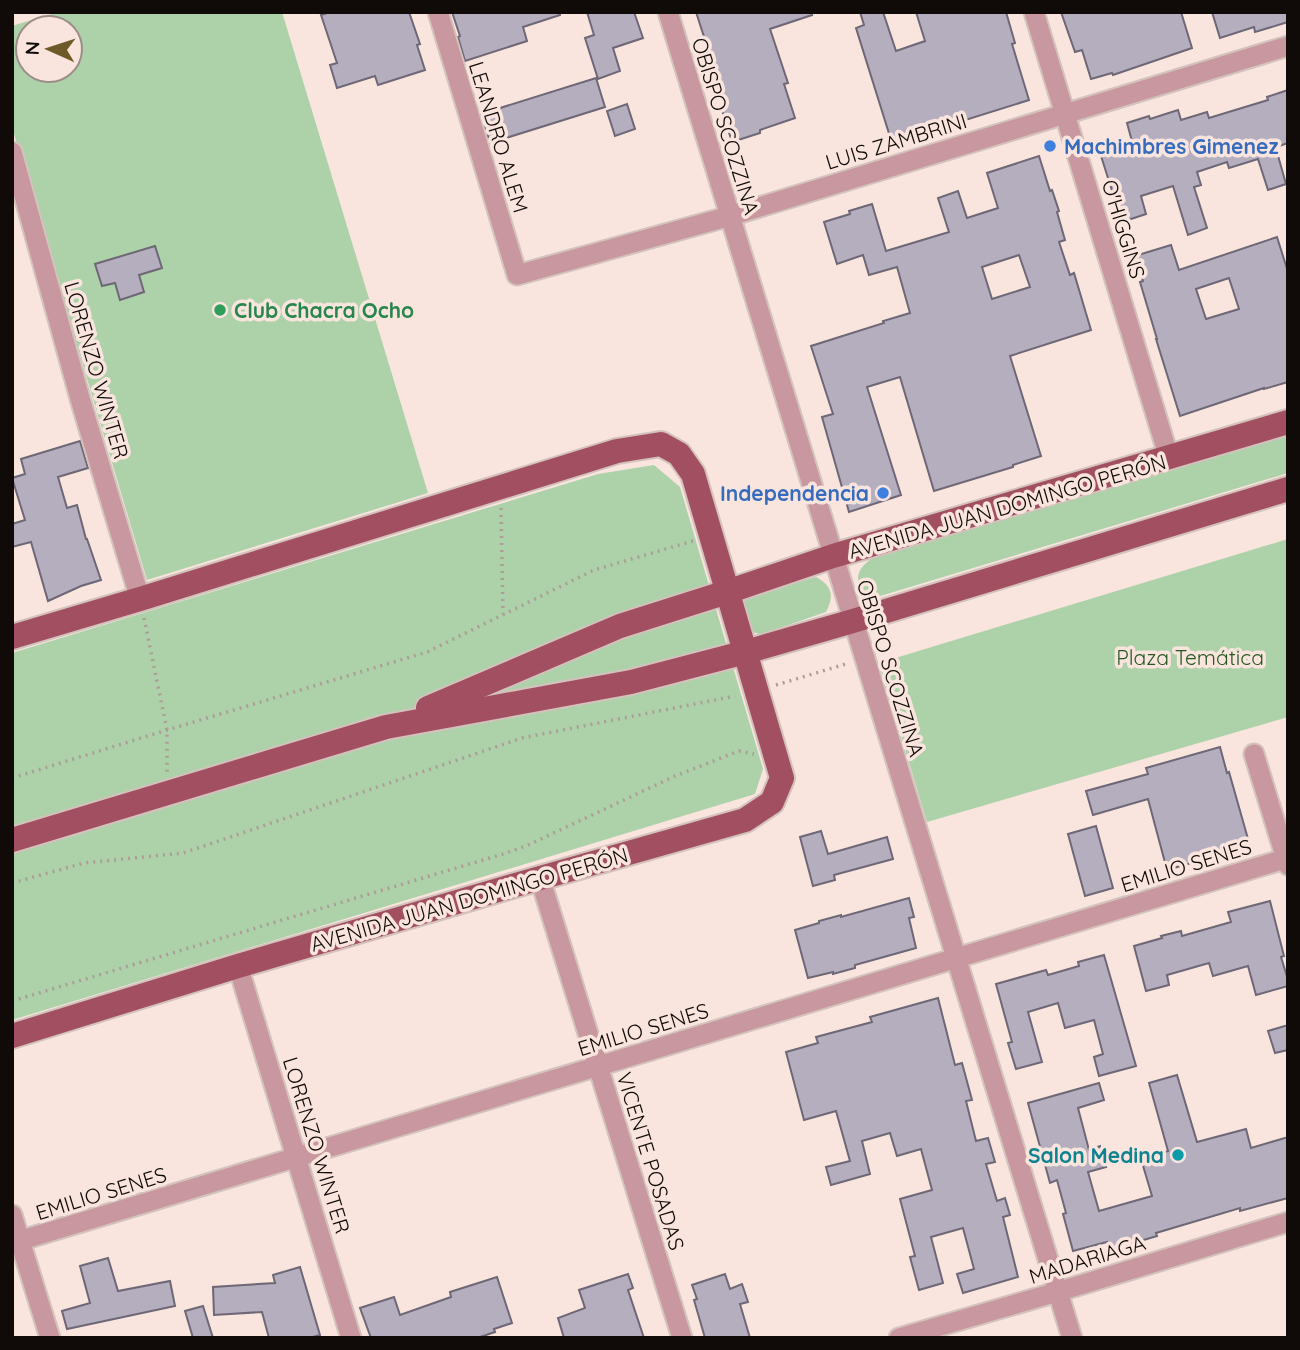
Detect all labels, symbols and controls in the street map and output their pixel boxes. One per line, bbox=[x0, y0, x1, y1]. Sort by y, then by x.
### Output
north arrow bbox=[14, 14, 84, 84]
street label: OBISPO SCOZZINA bbox=[687, 34, 765, 218]
text: N bbox=[20, 41, 44, 56]
street label: LEANDRO ALEM bbox=[464, 58, 534, 216]
street label: LUIS ZAMBRINI bbox=[822, 107, 970, 175]
place label: Machimbres Gimenez bbox=[1064, 133, 1279, 159]
marker: Machimbres Gimenez bbox=[1042, 138, 1058, 154]
street label: O'HIGGINS bbox=[1097, 176, 1151, 282]
street label: LORENZO WINTER bbox=[59, 278, 135, 462]
place label: Club Chacra Ocho bbox=[234, 297, 414, 323]
marker: Club Chacra Ocho bbox=[212, 302, 228, 318]
street label: AVENIDA JUAN DOMINGO PERÓN bbox=[845, 448, 1169, 564]
place label: Independencia bbox=[720, 480, 869, 506]
marker: Independencia bbox=[875, 485, 891, 501]
street label: OBISPO SCOZZINA bbox=[852, 576, 930, 760]
park label: Plaza Temática bbox=[1116, 644, 1264, 670]
street label: EMILIO SENES bbox=[1117, 833, 1255, 897]
street label: AVENIDA JUAN DOMINGO PERÓN bbox=[307, 841, 631, 957]
street label: EMILIO SENES bbox=[574, 997, 712, 1061]
street label: LORENZO WINTER bbox=[278, 1054, 356, 1236]
street label: VICENTE POSADAS bbox=[612, 1069, 690, 1253]
place label: Salon Medina bbox=[1028, 1142, 1164, 1168]
marker: Salon Medina bbox=[1170, 1147, 1186, 1163]
street label: EMILIO SENES bbox=[32, 1161, 170, 1225]
street label: MADARIAGA bbox=[1026, 1229, 1148, 1289]

